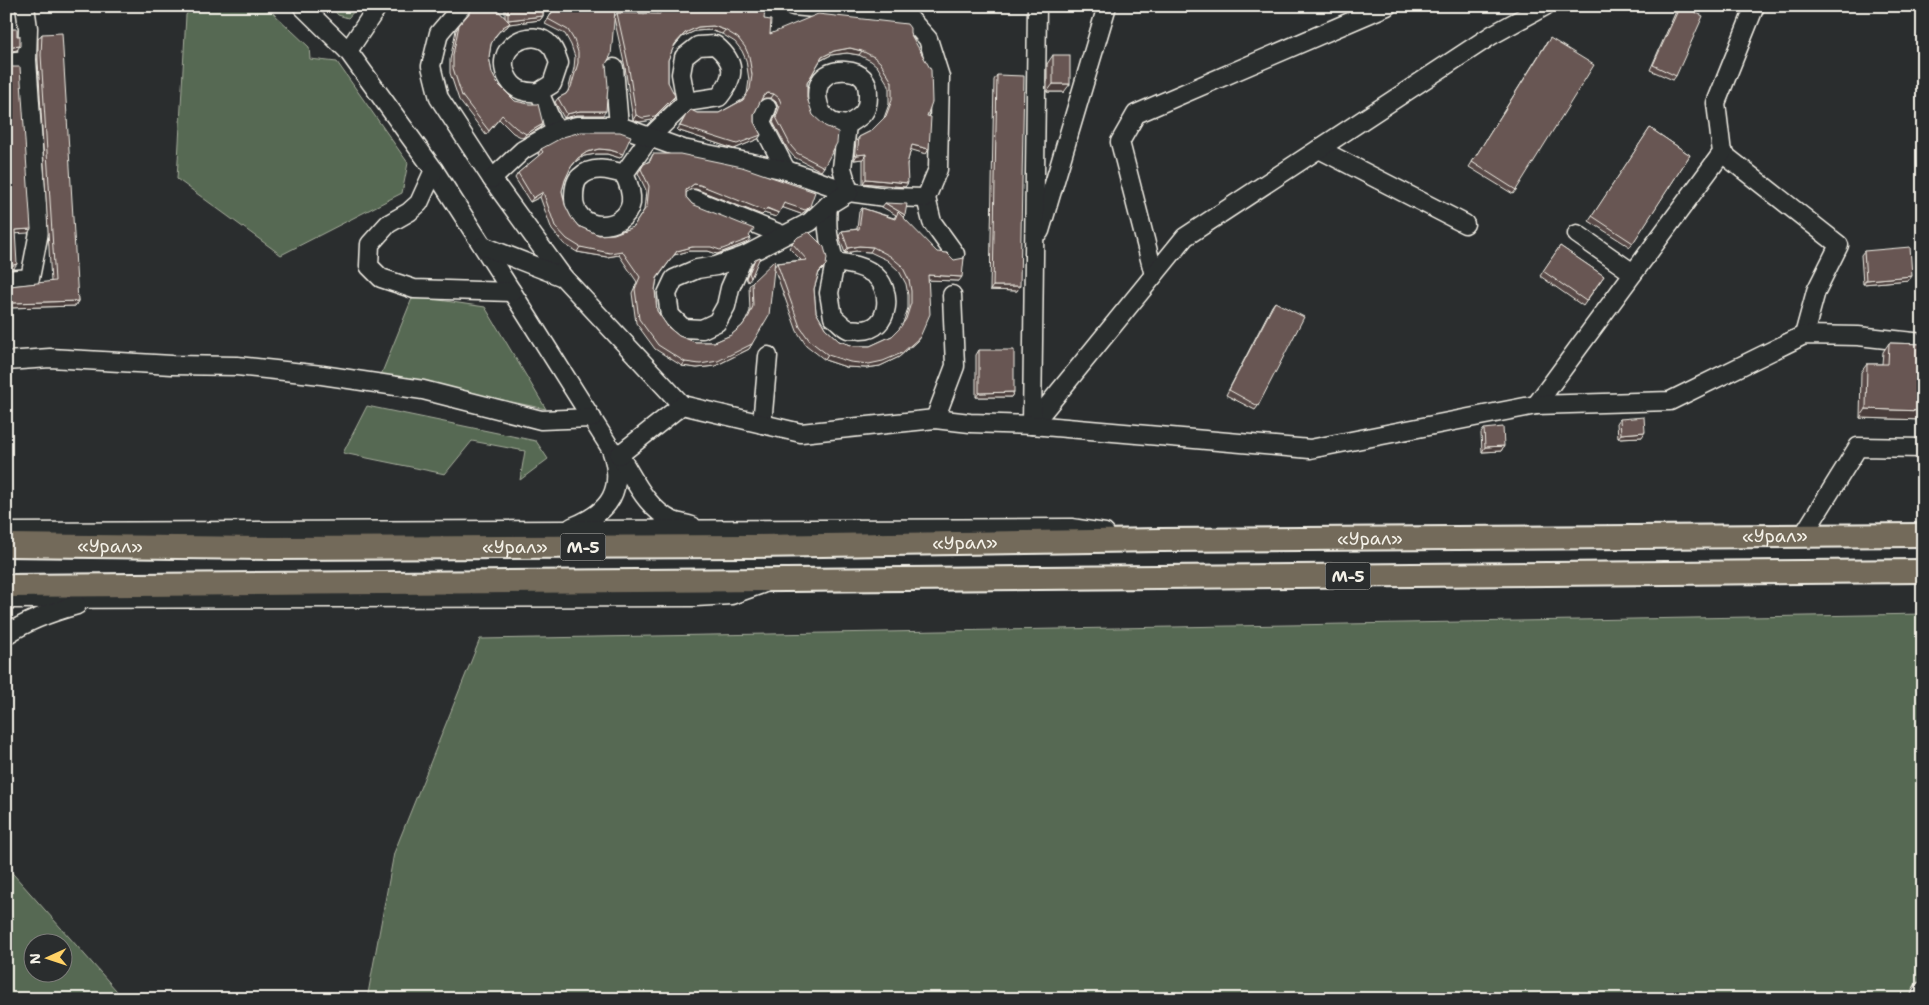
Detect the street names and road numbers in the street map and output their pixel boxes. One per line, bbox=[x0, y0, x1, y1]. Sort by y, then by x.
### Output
street label: «Урал» bbox=[1742, 524, 1808, 548]
street label: «Урал» bbox=[1337, 526, 1403, 551]
street label: «Урал» bbox=[932, 530, 998, 555]
street label: «Урал» bbox=[77, 534, 143, 559]
road number: М-5 bbox=[560, 534, 606, 560]
street label: «Урал» bbox=[482, 535, 548, 559]
road number: М-5 bbox=[1326, 562, 1370, 590]

